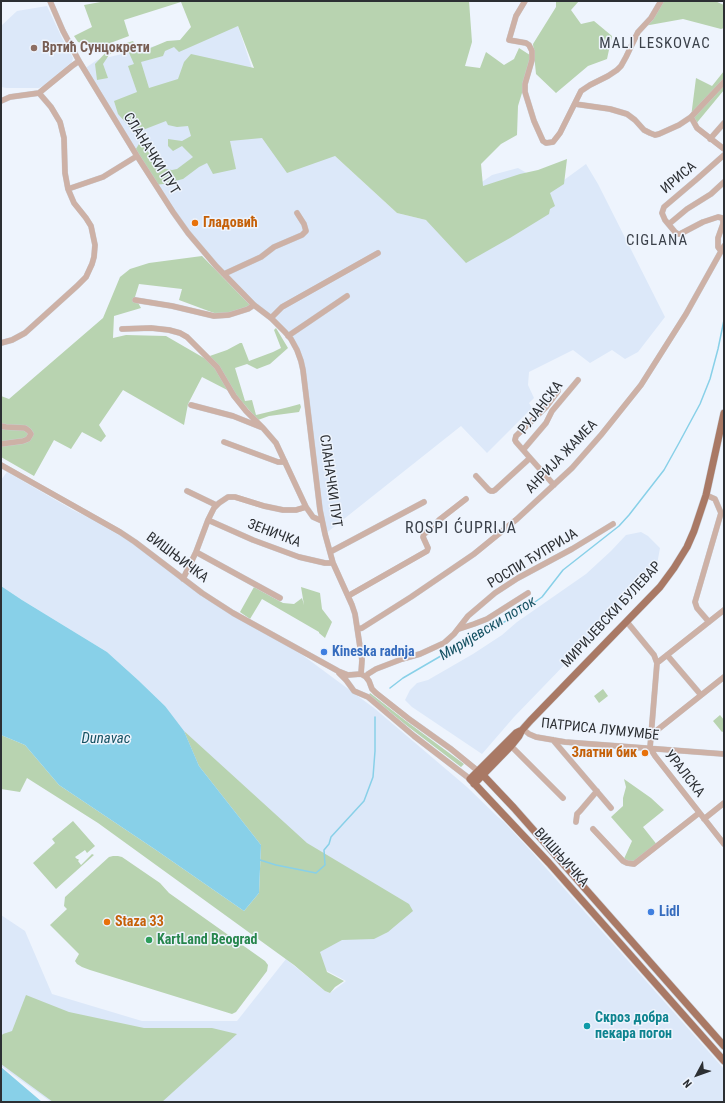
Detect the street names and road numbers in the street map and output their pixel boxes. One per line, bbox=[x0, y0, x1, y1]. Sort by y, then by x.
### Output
street label: СЛАНАЧКИ ПУТ bbox=[119, 110, 183, 198]
street label: ИРИСА bbox=[658, 158, 700, 198]
street label: РУЈАНСКА bbox=[515, 378, 567, 438]
street label: АНРИЈА ЖАМЕА bbox=[523, 417, 601, 497]
street label: СЛАНАЧКИ ПУТ bbox=[315, 434, 345, 528]
street label: ЗЕНИЧКА bbox=[245, 516, 303, 552]
street label: РОСПИ ЋУПРИЈА bbox=[485, 526, 581, 592]
street label: ВИШЊИЧКА bbox=[143, 529, 211, 587]
street label: МИРИЈЕВСКИ БУЛЕВАР bbox=[559, 559, 665, 671]
street label: ПАТРИСА ЛУМУМБЕ bbox=[540, 715, 660, 745]
street label: УРАЛСКА bbox=[660, 747, 708, 801]
street label: ВИШЊИЧКА bbox=[530, 825, 592, 891]

